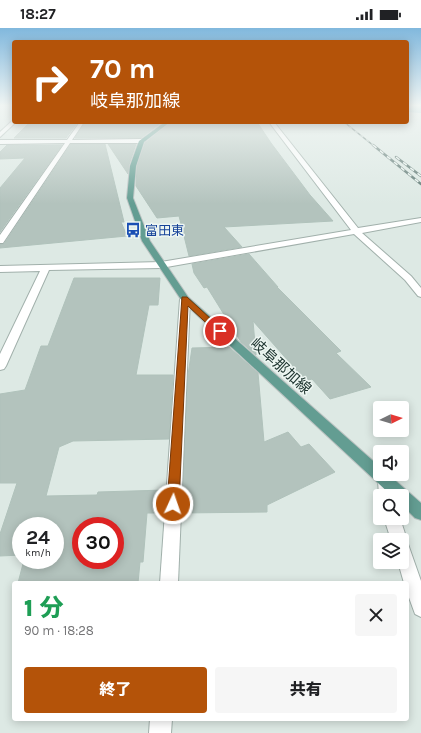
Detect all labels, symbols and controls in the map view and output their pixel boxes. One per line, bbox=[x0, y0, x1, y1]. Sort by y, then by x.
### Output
text: 18:27 bbox=[20, 5, 56, 23]
text: 70 m bbox=[90, 52, 155, 85]
icon: right bbox=[24, 56, 76, 108]
text: 岐阜那加線 bbox=[90, 90, 180, 112]
bus stop icon: 富田東 bbox=[124, 221, 142, 239]
place label: 富田東 bbox=[145, 223, 184, 238]
pin bbox=[203, 314, 237, 348]
icon: arrive bbox=[209, 320, 231, 342]
street label: 岐阜那加線 bbox=[247, 334, 315, 398]
north arrow bbox=[373, 401, 409, 437]
map controls bbox=[373, 401, 409, 569]
button: sound bbox=[373, 445, 409, 481]
position arrow bbox=[152, 483, 194, 525]
button: search bbox=[373, 489, 409, 525]
speed limit sign: 30 bbox=[72, 517, 124, 569]
text: 24 bbox=[26, 526, 50, 549]
button: layers bbox=[373, 533, 409, 569]
text: km/h bbox=[25, 547, 51, 559]
text: 1 分 bbox=[24, 594, 64, 622]
button: close bbox=[355, 594, 397, 636]
text: 90 m · 18:28 bbox=[24, 623, 94, 638]
button: 終了 bbox=[24, 667, 207, 713]
button: 共有 bbox=[215, 667, 397, 713]

